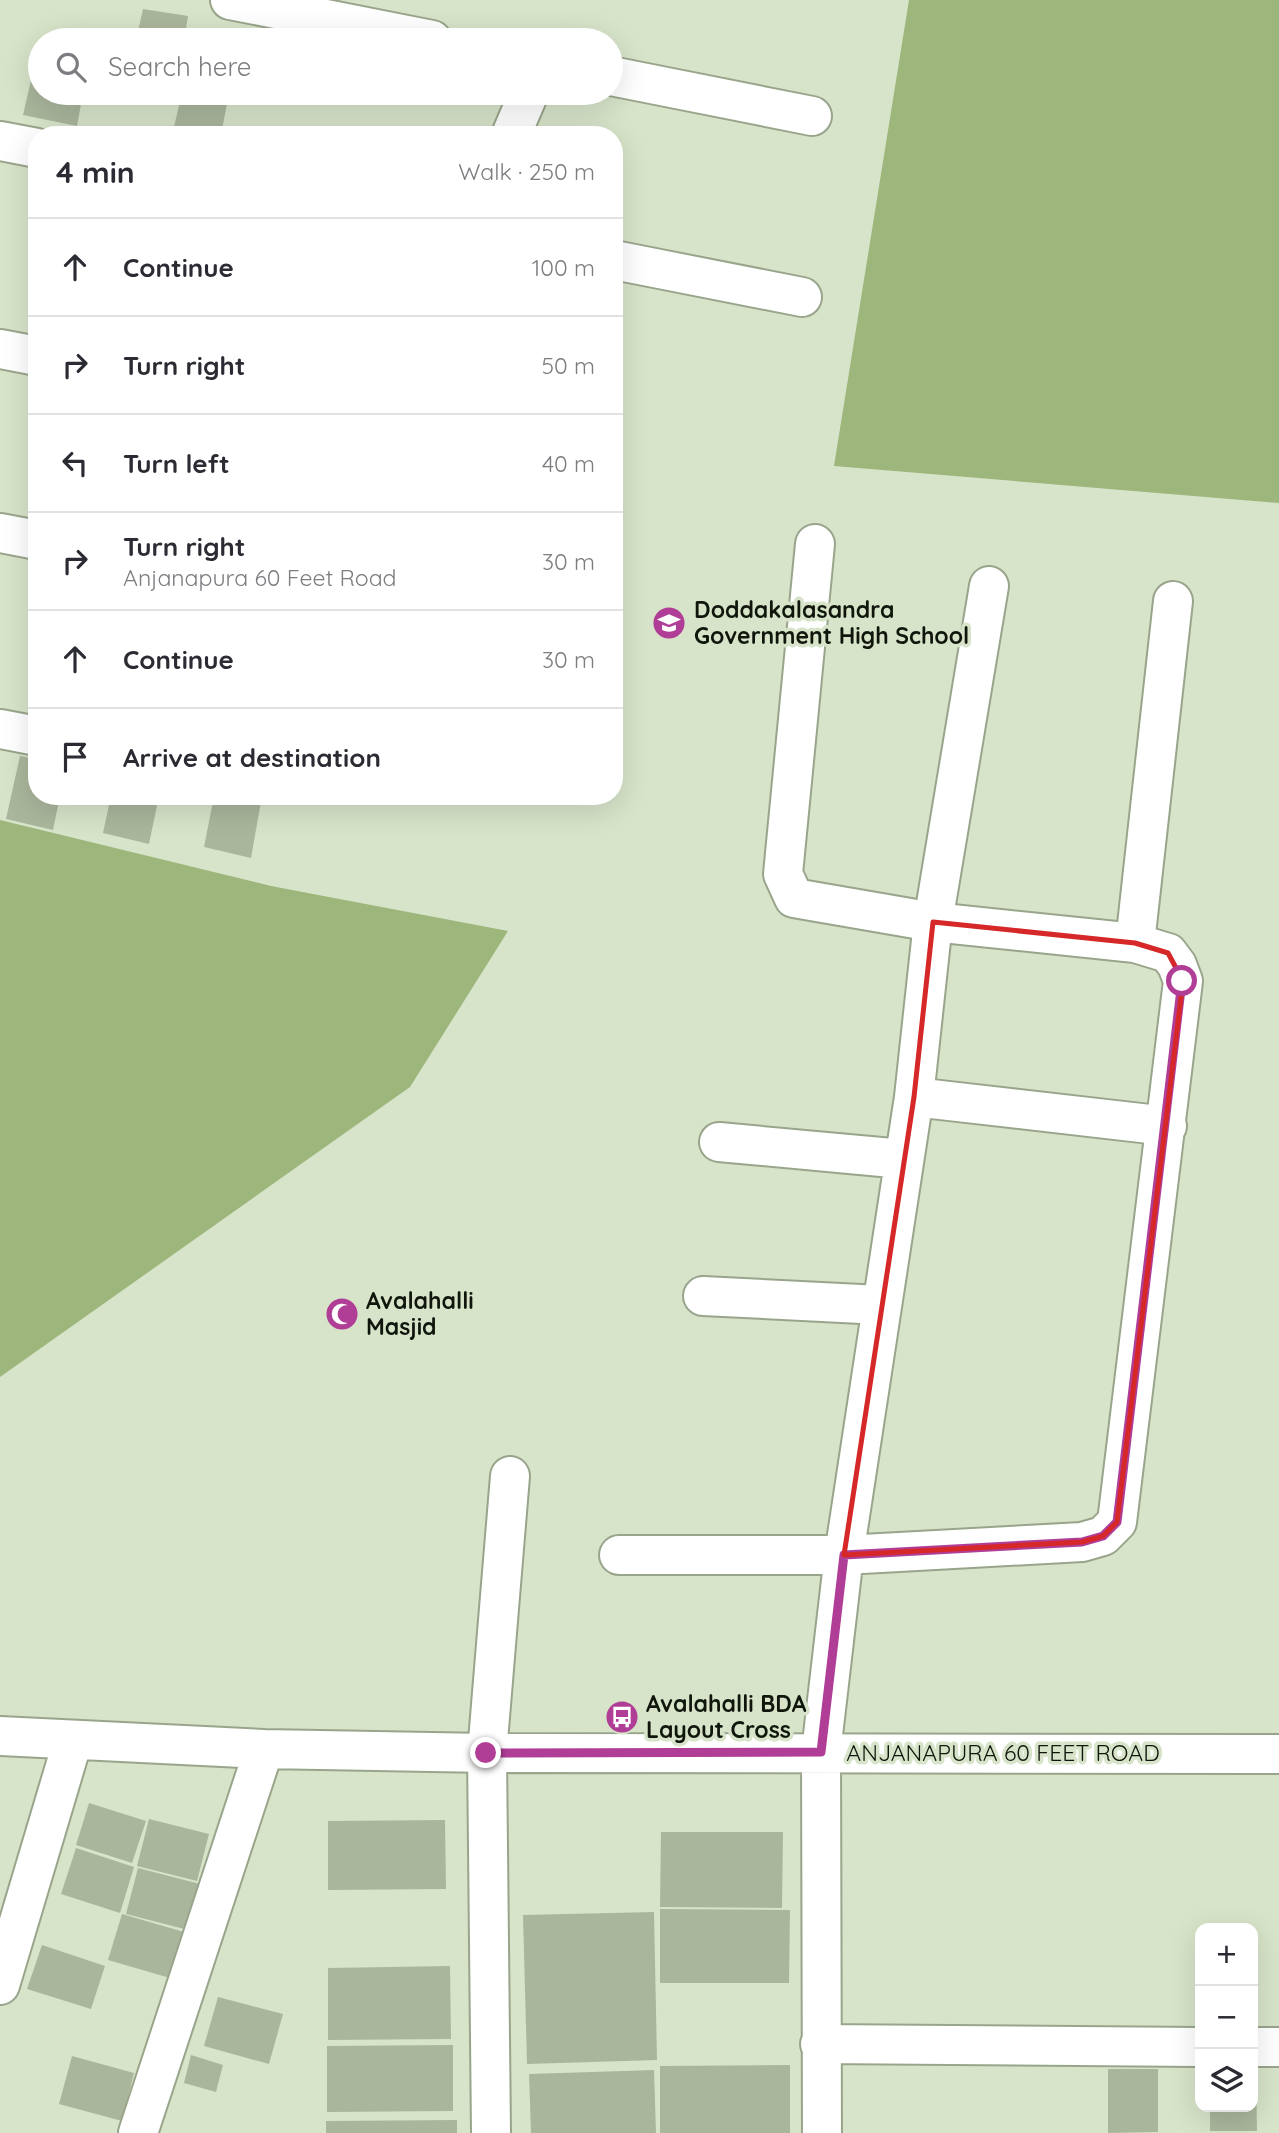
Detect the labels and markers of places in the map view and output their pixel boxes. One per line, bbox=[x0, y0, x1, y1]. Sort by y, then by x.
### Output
place label: Doddakalasandra Government High School bbox=[694, 595, 969, 650]
school or university icon: Doddakalasandra Government High School bbox=[650, 604, 688, 642]
place label: Avalahalli Masjid bbox=[366, 1286, 474, 1341]
mosque icon: Avalahalli Masjid bbox=[323, 1295, 361, 1333]
place label: Avalahalli BDA Layout Cross bbox=[646, 1689, 807, 1744]
bus stop icon: Avalahalli BDA Layout Cross bbox=[603, 1698, 641, 1736]

